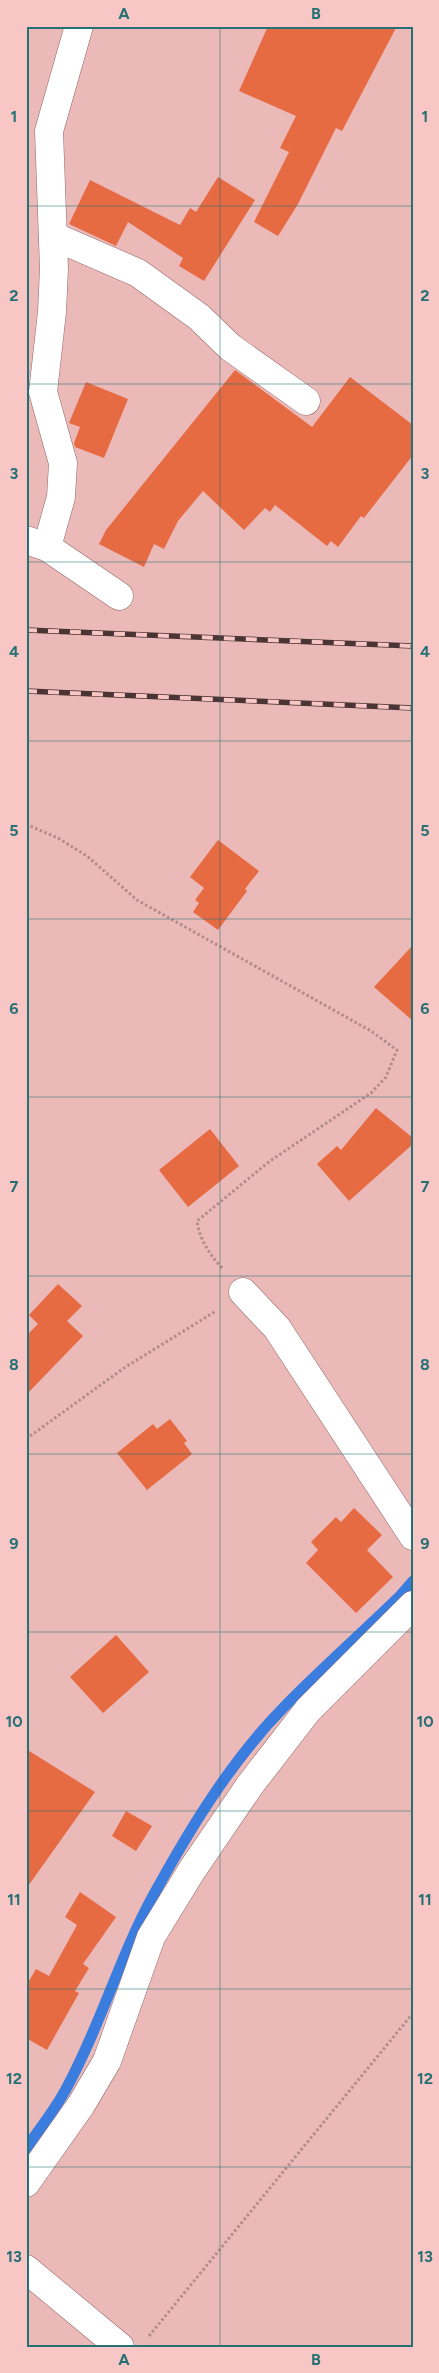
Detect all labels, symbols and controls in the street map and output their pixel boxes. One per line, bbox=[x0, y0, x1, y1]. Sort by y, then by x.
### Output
text: A bbox=[118, 4, 130, 23]
text: B bbox=[311, 4, 321, 23]
text: 1 bbox=[11, 107, 17, 126]
text: 1 bbox=[422, 107, 428, 126]
text: 2 bbox=[9, 286, 19, 305]
text: 2 bbox=[420, 286, 430, 305]
text: 3 bbox=[10, 464, 19, 483]
text: 3 bbox=[421, 464, 430, 483]
text: 4 bbox=[9, 642, 19, 661]
text: 4 bbox=[420, 642, 430, 661]
text: 5 bbox=[9, 821, 19, 840]
text: 5 bbox=[420, 821, 430, 840]
text: 6 bbox=[9, 999, 19, 1018]
text: 6 bbox=[420, 999, 430, 1018]
text: 7 bbox=[10, 1177, 19, 1196]
text: 7 bbox=[421, 1177, 430, 1196]
text: 8 bbox=[9, 1355, 19, 1374]
text: 8 bbox=[420, 1355, 430, 1374]
text: 9 bbox=[9, 1534, 19, 1553]
text: 9 bbox=[420, 1534, 430, 1553]
text: 10 bbox=[5, 1712, 23, 1731]
text: 10 bbox=[416, 1712, 434, 1731]
text: 11 bbox=[7, 1890, 21, 1909]
text: 11 bbox=[418, 1890, 432, 1909]
text: 12 bbox=[6, 2069, 22, 2088]
text: 12 bbox=[417, 2069, 433, 2088]
text: 13 bbox=[6, 2247, 22, 2266]
text: 13 bbox=[417, 2247, 433, 2266]
text: A bbox=[118, 2350, 130, 2369]
text: B bbox=[311, 2350, 321, 2369]

